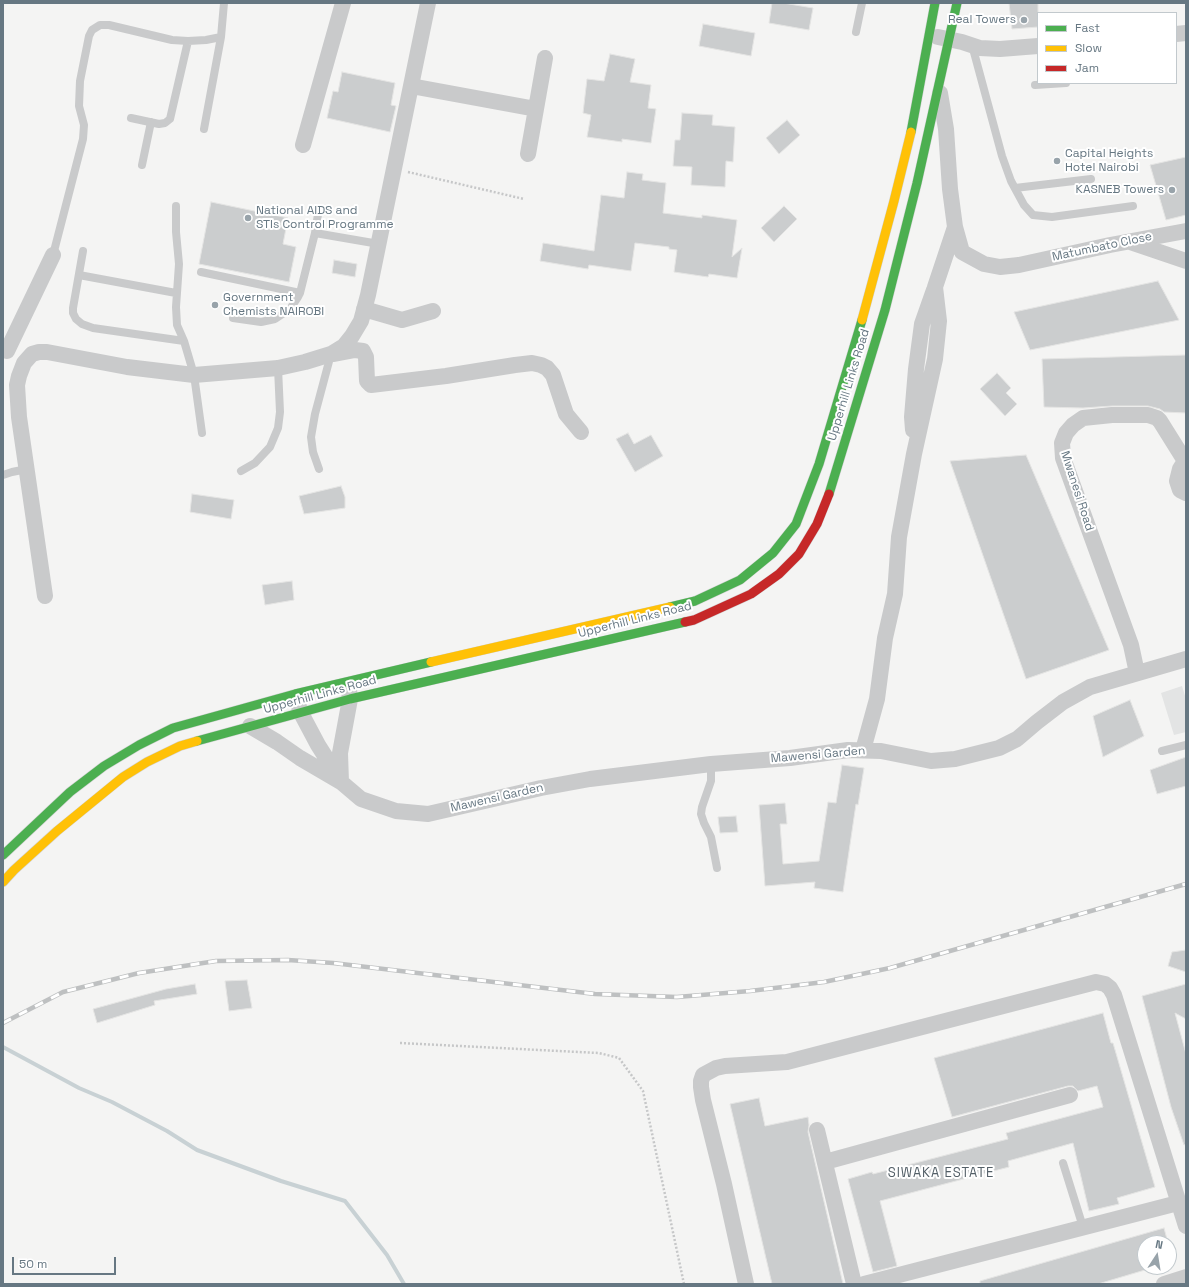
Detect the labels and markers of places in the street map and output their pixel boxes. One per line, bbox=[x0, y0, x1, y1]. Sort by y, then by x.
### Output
place label: Real Towers bbox=[948, 13, 1016, 27]
marker: Real Towers bbox=[1019, 15, 1029, 25]
place label: Capital Heights Hotel Nairobi bbox=[1065, 147, 1153, 175]
marker: Capital Heights Hotel Nairobi bbox=[1052, 156, 1062, 166]
place label: KASNEB Towers bbox=[1076, 183, 1164, 197]
marker: KASNEB Towers bbox=[1167, 185, 1177, 195]
place label: National AIDS and STIs Control Programme bbox=[256, 204, 394, 232]
marker: National AIDS and STIs Control Programme bbox=[243, 213, 253, 223]
place label: Government Chemists NAIROBI bbox=[223, 291, 324, 319]
marker: Government Chemists NAIROBI bbox=[210, 300, 220, 310]

